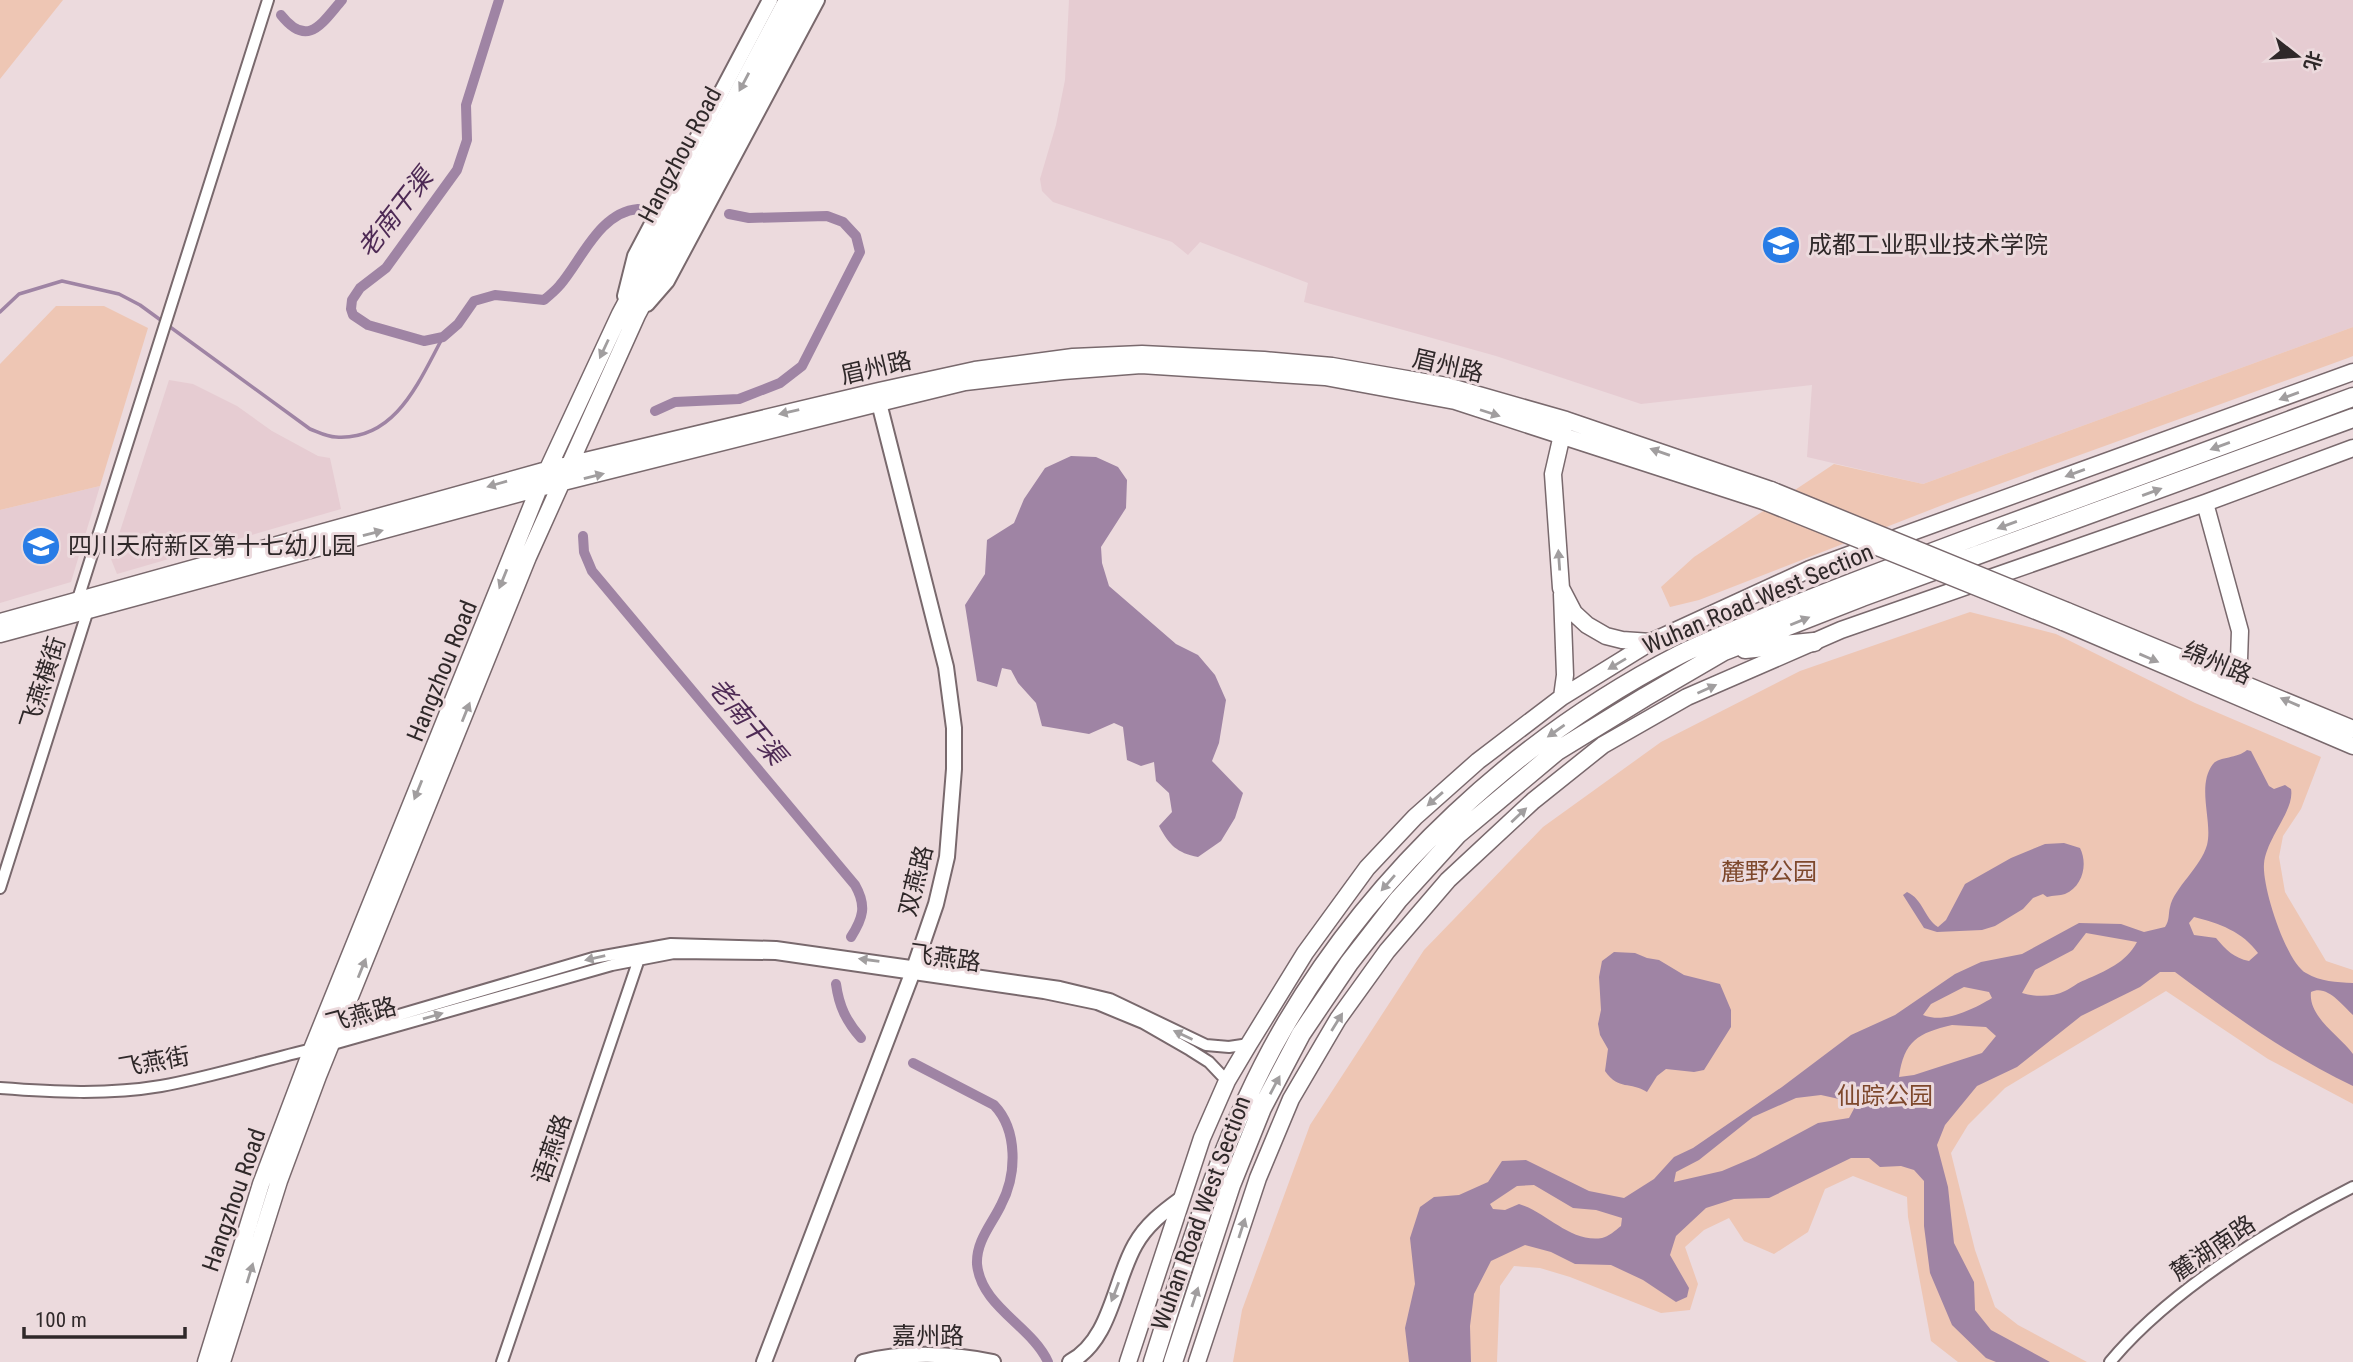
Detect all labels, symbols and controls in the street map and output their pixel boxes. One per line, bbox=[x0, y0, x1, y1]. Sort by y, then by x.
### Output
north arrow bbox=[2262, 21, 2332, 91]
text: 北 bbox=[2299, 48, 2327, 73]
one-way arrow bbox=[738, 72, 750, 92]
street label: Hangzhou Road bbox=[633, 83, 727, 227]
water label: 老南干渠 bbox=[351, 160, 441, 263]
school or university icon: 成都工业职业技术学院 bbox=[1760, 224, 1802, 266]
place label: 成都工业职业技术学院 bbox=[1808, 231, 2048, 259]
one-way arrow bbox=[599, 339, 610, 359]
street label: 眉州路 bbox=[1410, 344, 1486, 388]
street label: 眉州路 bbox=[838, 346, 914, 390]
one-way arrow bbox=[2278, 390, 2299, 401]
one-way arrow bbox=[778, 407, 800, 418]
one-way arrow bbox=[1480, 408, 1501, 419]
one-way arrow bbox=[2210, 441, 2231, 452]
one-way arrow bbox=[1650, 446, 1671, 457]
one-way arrow bbox=[2064, 468, 2085, 479]
one-way arrow bbox=[583, 470, 605, 481]
one-way arrow bbox=[486, 479, 508, 490]
one-way arrow bbox=[2141, 486, 2162, 497]
one-way arrow bbox=[1996, 520, 2017, 531]
school or university icon: 四川天府新区第十七幼儿园 bbox=[20, 525, 62, 567]
one-way arrow bbox=[363, 527, 385, 538]
place label: 四川天府新区第十七幼儿园 bbox=[68, 532, 356, 560]
street label: Wuhan Road West Section bbox=[1639, 538, 1877, 660]
one-way arrow bbox=[1554, 549, 1565, 571]
one-way arrow bbox=[498, 569, 509, 590]
street label: Hangzhou Road bbox=[401, 597, 483, 745]
one-way arrow bbox=[1790, 616, 1811, 627]
street label: 飞燕横街 bbox=[15, 633, 71, 733]
street label: 绵州路 bbox=[2178, 636, 2256, 690]
one-way arrow bbox=[2138, 653, 2159, 664]
one-way arrow bbox=[1607, 657, 1626, 670]
water label: 老南干渠 bbox=[702, 672, 794, 774]
one-way arrow bbox=[1696, 683, 1717, 694]
one-way arrow bbox=[2280, 696, 2300, 708]
one-way arrow bbox=[460, 701, 471, 722]
one-way arrow bbox=[1547, 724, 1565, 738]
one-way arrow bbox=[412, 780, 423, 801]
one-way arrow bbox=[1426, 791, 1444, 807]
one-way arrow bbox=[1510, 807, 1527, 823]
street label: 双燕路 bbox=[894, 843, 938, 919]
park label: 麓野公园 bbox=[1721, 858, 1817, 886]
one-way arrow bbox=[1380, 874, 1396, 892]
street label: 飞燕路 bbox=[907, 939, 983, 977]
one-way arrow bbox=[584, 953, 606, 964]
one-way arrow bbox=[858, 954, 880, 965]
one-way arrow bbox=[356, 958, 368, 978]
street label: 飞燕路 bbox=[323, 992, 399, 1038]
one-way arrow bbox=[423, 1011, 444, 1021]
one-way arrow bbox=[1331, 1012, 1344, 1032]
one-way arrow bbox=[1173, 1029, 1193, 1041]
street label: 飞燕街 bbox=[116, 1042, 192, 1082]
one-way arrow bbox=[1268, 1074, 1280, 1094]
park label: 仙踪公园 bbox=[1837, 1082, 1933, 1110]
street label: Wuhan Road West Section bbox=[1146, 1092, 1256, 1334]
street label: 语燕路 bbox=[527, 1110, 577, 1188]
street label: Hangzhou Road bbox=[196, 1125, 272, 1275]
street label: 麓湖南路 bbox=[2165, 1210, 2261, 1286]
one-way arrow bbox=[1237, 1217, 1248, 1238]
one-way arrow bbox=[245, 1263, 255, 1284]
one-way arrow bbox=[1109, 1282, 1120, 1303]
one-way arrow bbox=[1190, 1286, 1200, 1307]
scale bar bbox=[24, 1296, 186, 1340]
text: 100 m bbox=[35, 1308, 87, 1332]
street label: 嘉州路 bbox=[892, 1322, 964, 1350]

